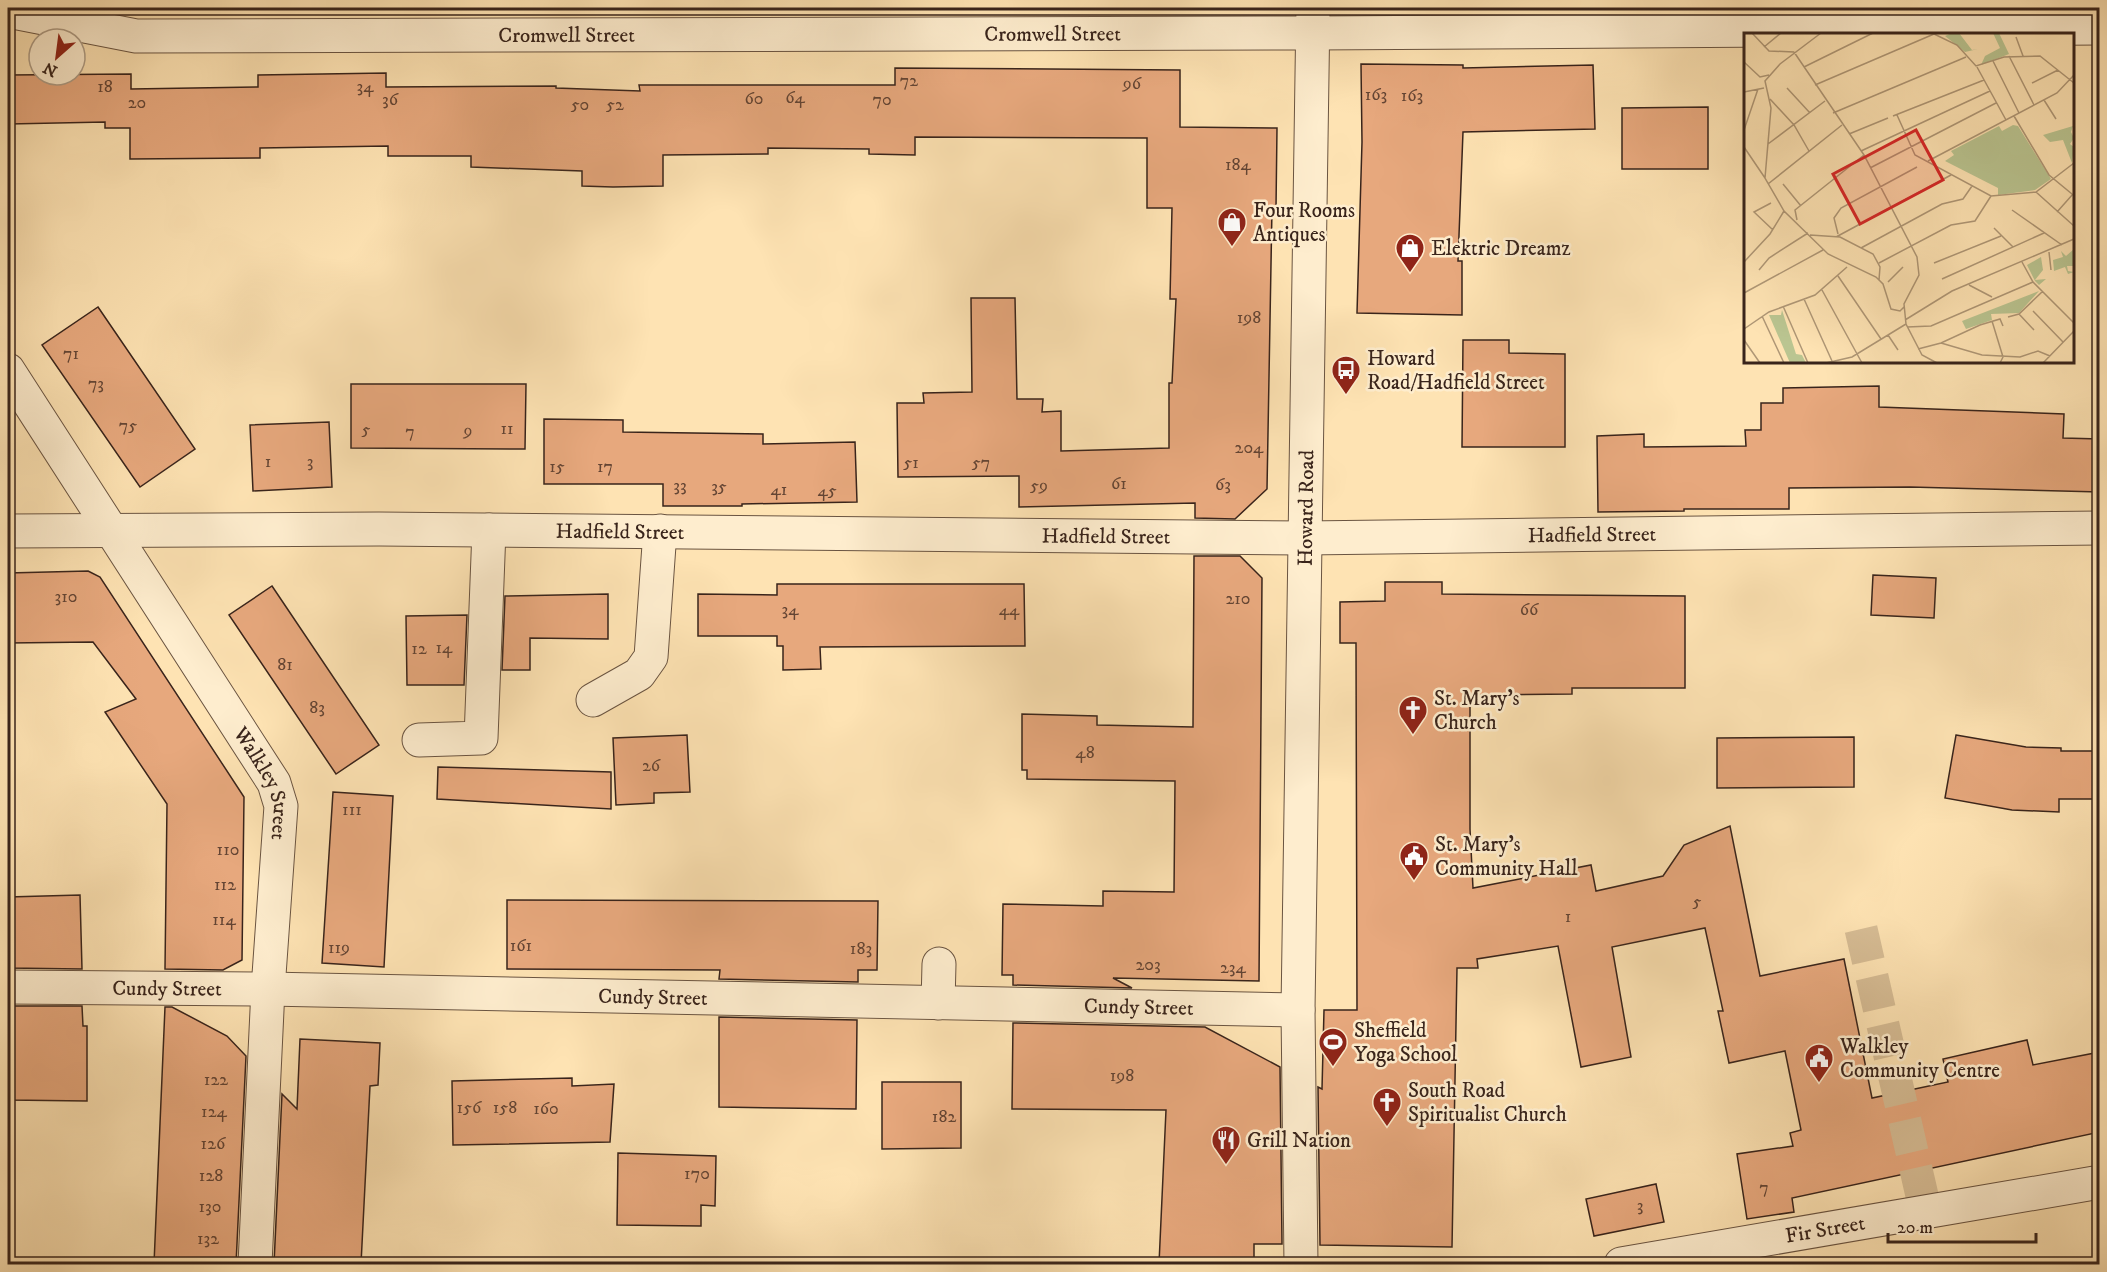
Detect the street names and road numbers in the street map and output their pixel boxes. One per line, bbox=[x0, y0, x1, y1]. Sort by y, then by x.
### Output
street label: Cromwell Street bbox=[984, 21, 1121, 48]
street label: Cromwell Street bbox=[498, 23, 635, 49]
street label: Howard Road bbox=[1293, 449, 1320, 566]
street label: Hadfield Street bbox=[556, 519, 685, 546]
street label: Hadfield Street bbox=[1527, 522, 1657, 549]
street label: Hadfield Street bbox=[1042, 523, 1171, 551]
street label: Walkley Street bbox=[227, 721, 293, 841]
street label: Cundy Street bbox=[112, 976, 222, 1003]
street label: Cundy Street bbox=[598, 984, 708, 1012]
street label: Cundy Street bbox=[1084, 994, 1194, 1022]
street label: Fir Street bbox=[1783, 1210, 1867, 1250]

